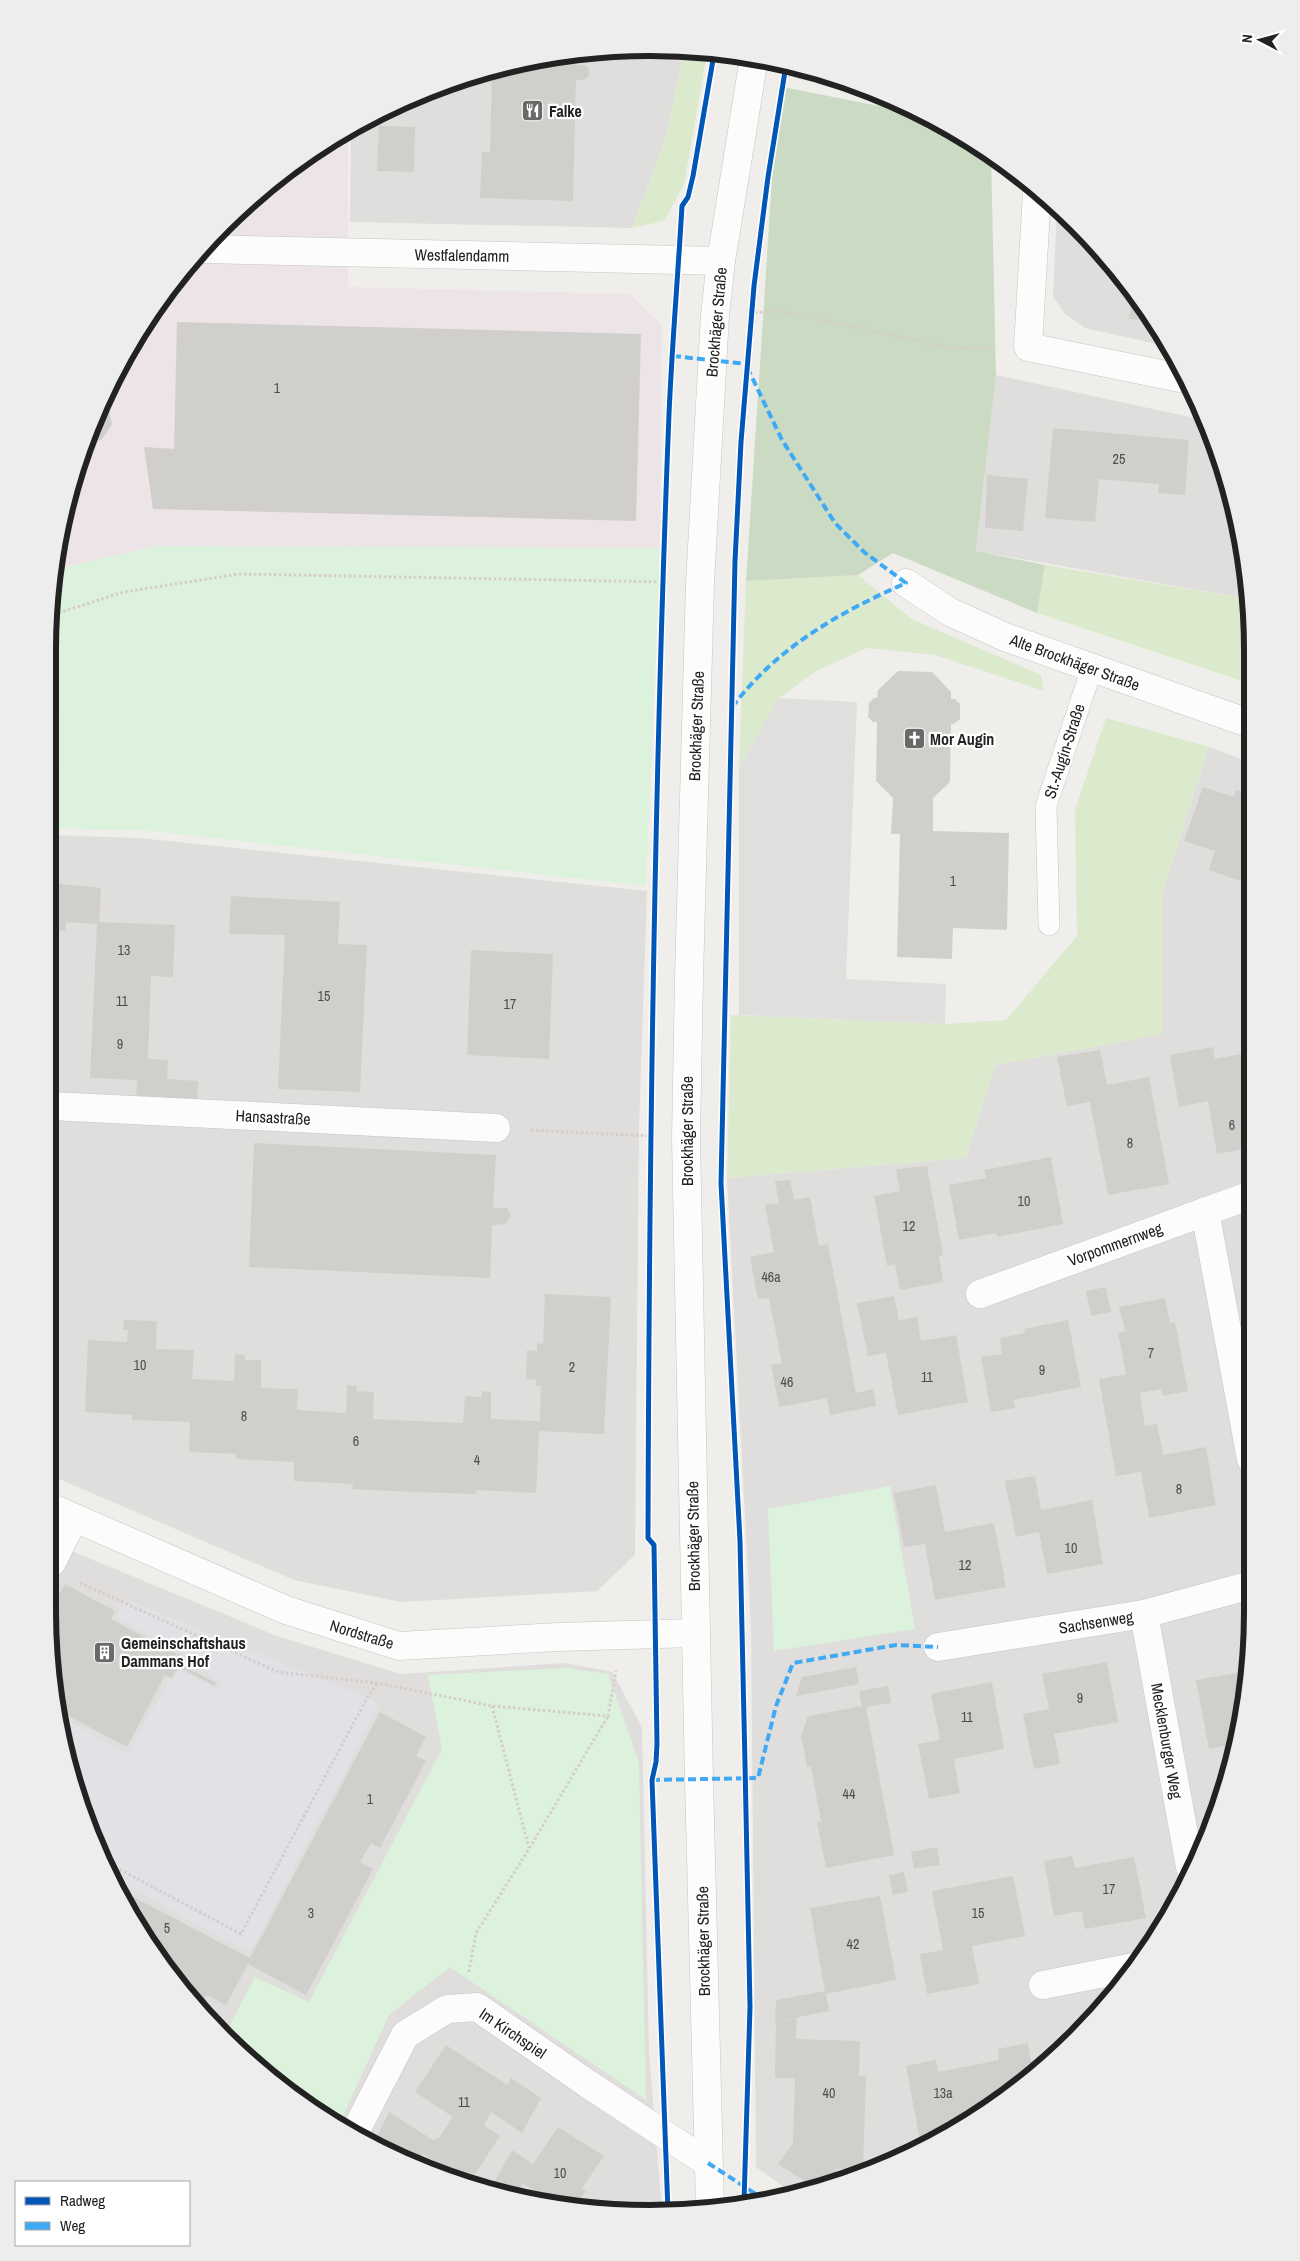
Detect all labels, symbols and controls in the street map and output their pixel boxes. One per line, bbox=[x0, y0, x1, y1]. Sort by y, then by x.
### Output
north arrow bbox=[1235, 15, 1285, 65]
text: N bbox=[1238, 34, 1256, 44]
restaurant icon: Falke bbox=[521, 99, 545, 123]
place label: Falke bbox=[549, 100, 582, 122]
street label: Westfalendamm bbox=[415, 243, 509, 267]
street label: Brockhäger Straße bbox=[700, 266, 732, 378]
house number: 1 bbox=[274, 379, 281, 397]
house number: 25 bbox=[1113, 450, 1125, 468]
street label: Alte Brockhäger Straße bbox=[1006, 628, 1143, 696]
street label: Brockhäger Straße bbox=[683, 671, 709, 781]
street label: St.-Augin-Straße bbox=[1038, 701, 1090, 801]
church icon: Mor Augin bbox=[902, 727, 926, 751]
place label: Mor Augin bbox=[930, 728, 994, 750]
house number: 1 bbox=[950, 872, 957, 890]
house number: 13 bbox=[118, 941, 130, 959]
house number: 15 bbox=[318, 987, 330, 1005]
house number: 11 bbox=[116, 992, 129, 1010]
house number: 17 bbox=[504, 995, 516, 1013]
house number: 9 bbox=[117, 1035, 123, 1053]
street label: Brockhäger Straße bbox=[676, 1076, 698, 1186]
street label: Hansastraße bbox=[235, 1104, 311, 1130]
house number: 6 bbox=[1229, 1116, 1235, 1134]
house number: 8 bbox=[1127, 1134, 1133, 1152]
house number: 10 bbox=[1018, 1192, 1030, 1210]
street label: Vorpommernweg bbox=[1065, 1216, 1166, 1271]
house number: 12 bbox=[903, 1217, 915, 1235]
house number: 46a bbox=[761, 1268, 781, 1286]
house number: 7 bbox=[1148, 1344, 1154, 1362]
house number: 10 bbox=[134, 1356, 146, 1374]
house number: 2 bbox=[569, 1358, 575, 1376]
house number: 9 bbox=[1039, 1361, 1045, 1379]
house number: 11 bbox=[921, 1368, 934, 1386]
house number: 46 bbox=[781, 1373, 793, 1391]
house number: 8 bbox=[241, 1407, 247, 1425]
house number: 6 bbox=[353, 1432, 359, 1450]
house number: 4 bbox=[474, 1451, 481, 1469]
house number: 8 bbox=[1176, 1480, 1182, 1498]
street label: Brockhäger Straße bbox=[681, 1481, 705, 1591]
house number: 10 bbox=[1065, 1539, 1077, 1557]
house number: 12 bbox=[959, 1556, 971, 1574]
street label: Sachsenweg bbox=[1057, 1605, 1136, 1639]
street label: Nordstraße bbox=[327, 1614, 397, 1654]
place label: Gemeinschaftshaus Dammans Hof bbox=[121, 1632, 246, 1672]
building icon: Gemeinschaftshaus Dammans Hof bbox=[93, 1640, 117, 1664]
street label: Mecklenburger Weg bbox=[1146, 1681, 1188, 1801]
house number: 9 bbox=[1077, 1689, 1083, 1707]
house number: 11 bbox=[961, 1708, 974, 1726]
house number: 44 bbox=[843, 1785, 856, 1803]
house number: 1 bbox=[367, 1790, 374, 1808]
house number: 17 bbox=[1103, 1880, 1115, 1898]
street label: Brockhäger Straße bbox=[691, 1886, 715, 1996]
house number: 3 bbox=[308, 1904, 314, 1922]
house number: 15 bbox=[972, 1904, 984, 1922]
house number: 5 bbox=[164, 1919, 170, 1937]
house number: 42 bbox=[847, 1935, 859, 1953]
street label: Im Kirchspiel bbox=[475, 2002, 551, 2064]
house number: 40 bbox=[823, 2084, 835, 2102]
house number: 13a bbox=[933, 2084, 953, 2102]
house number: 11 bbox=[458, 2093, 471, 2111]
house number: 10 bbox=[554, 2164, 566, 2182]
legend bbox=[15, 2181, 190, 2246]
text: Radweg bbox=[60, 2190, 105, 2211]
text: Weg bbox=[60, 2215, 85, 2236]

